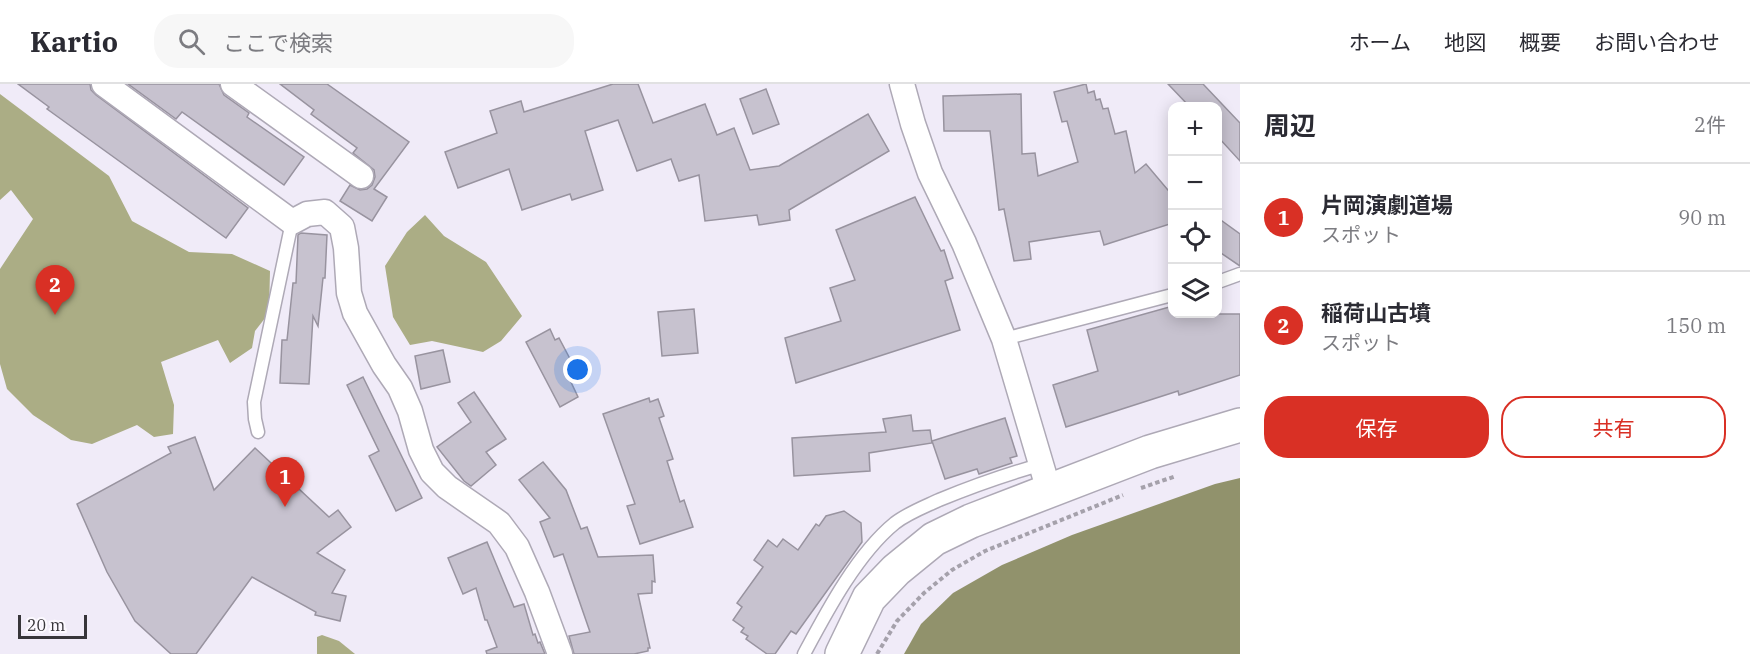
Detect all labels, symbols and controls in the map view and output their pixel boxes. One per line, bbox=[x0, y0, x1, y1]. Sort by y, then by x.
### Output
search box bbox=[154, 14, 574, 68]
text: Kartio bbox=[30, 23, 118, 60]
icon: search bbox=[175, 25, 208, 58]
text: ここで検索 bbox=[223, 28, 333, 57]
text: ホーム bbox=[1349, 28, 1411, 56]
text: 地図 bbox=[1444, 28, 1486, 56]
text: 概要 bbox=[1519, 28, 1561, 56]
text: お問い合わせ bbox=[1594, 28, 1720, 56]
map controls bbox=[1168, 102, 1222, 318]
button: + bbox=[1168, 102, 1222, 156]
text: 周辺 bbox=[1264, 108, 1316, 142]
text: 2件 bbox=[1694, 111, 1726, 138]
button: − bbox=[1168, 156, 1222, 210]
text: 片岡演劇道場 bbox=[1321, 190, 1453, 219]
text: 1 bbox=[1278, 204, 1290, 231]
text: 90 m bbox=[1678, 204, 1726, 231]
button: locate bbox=[1168, 210, 1222, 264]
text: スポット bbox=[1321, 221, 1401, 248]
button: layers bbox=[1168, 264, 1222, 318]
pin: 2 bbox=[36, 266, 74, 315]
text: 稲荷山古墳 bbox=[1321, 298, 1431, 327]
text: 2 bbox=[1278, 312, 1290, 339]
text: 150 m bbox=[1666, 312, 1726, 339]
text: スポット bbox=[1321, 329, 1401, 356]
your location bbox=[563, 355, 592, 384]
button: 保存 bbox=[1264, 396, 1489, 458]
button: 共有 bbox=[1501, 396, 1726, 458]
pin: 1 bbox=[266, 458, 304, 507]
scale bar bbox=[18, 612, 87, 640]
text: 20 m bbox=[27, 615, 65, 635]

